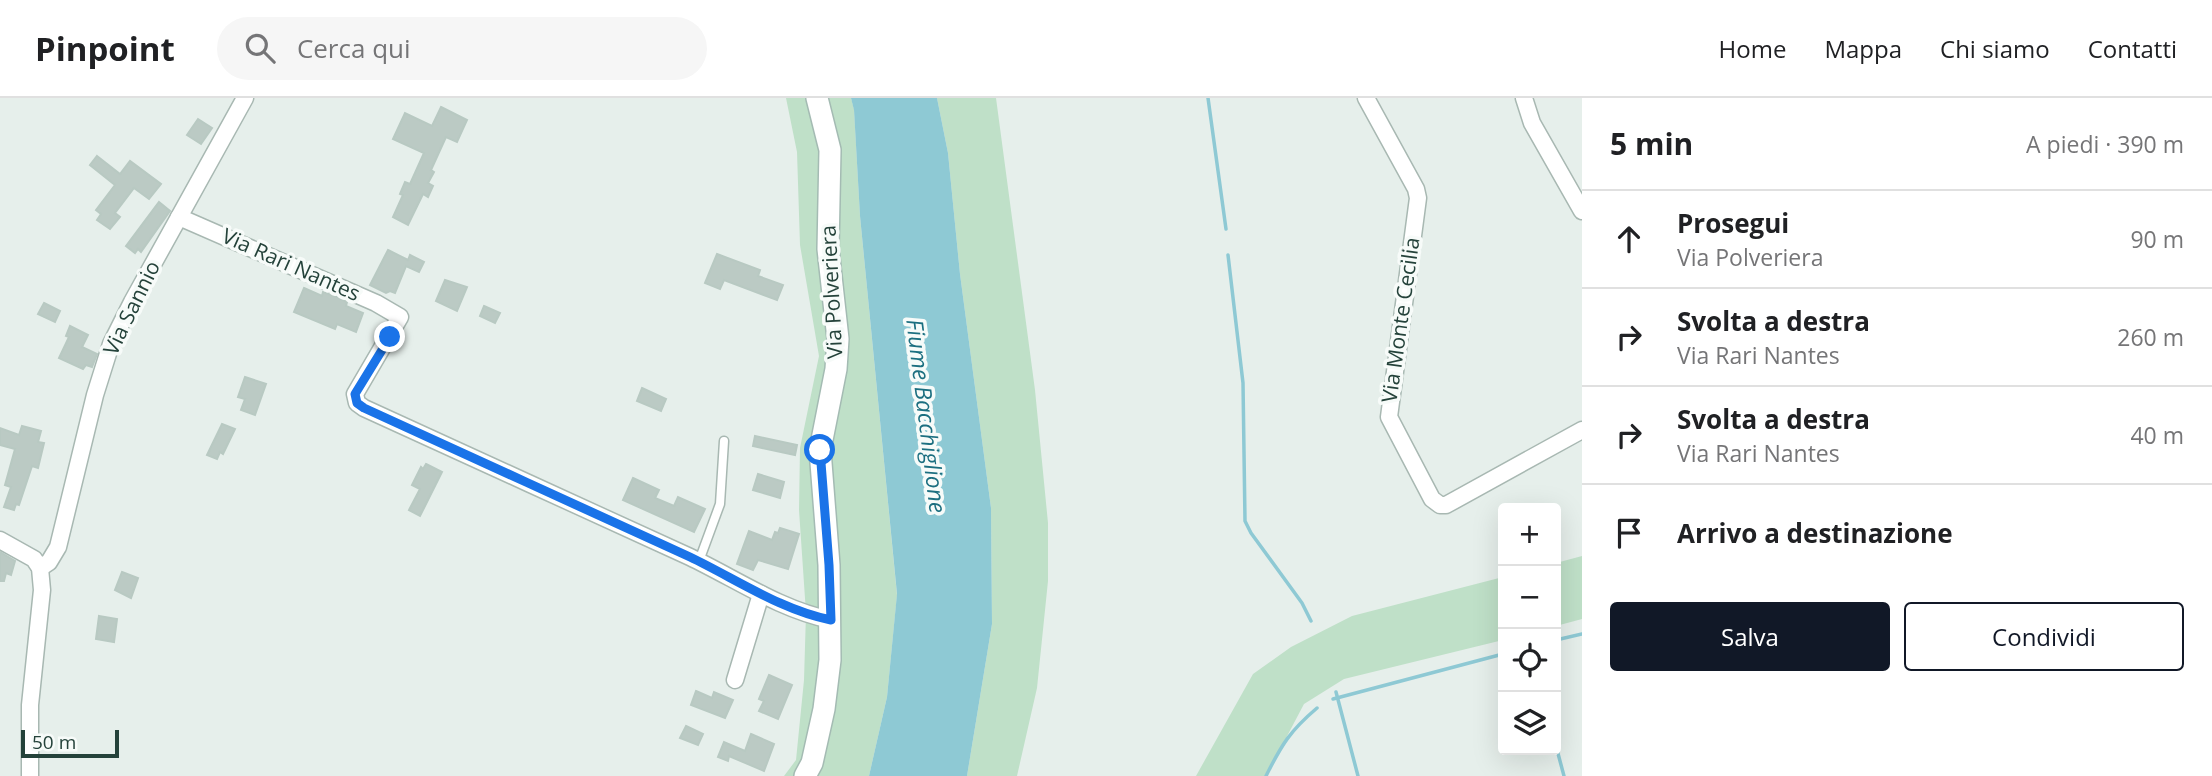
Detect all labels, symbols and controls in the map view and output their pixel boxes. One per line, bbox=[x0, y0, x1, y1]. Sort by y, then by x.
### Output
search box bbox=[217, 17, 707, 80]
text: Pinpoint bbox=[35, 26, 175, 71]
icon: search bbox=[241, 29, 279, 67]
text: Cerca qui bbox=[297, 30, 411, 66]
text: Home bbox=[1719, 32, 1786, 65]
text: Mappa bbox=[1824, 32, 1902, 65]
text: Chi siamo bbox=[1940, 32, 2050, 65]
text: Contatti bbox=[2088, 32, 2177, 65]
text: 5 min bbox=[1610, 123, 1693, 164]
text: A piedi · 390 m bbox=[2026, 128, 2184, 160]
text: Prosegui bbox=[1677, 205, 1789, 241]
icon: ahead bbox=[1610, 220, 1648, 258]
street label: Via Rari Nantes bbox=[218, 221, 365, 307]
text: 90 m bbox=[2130, 223, 2184, 255]
street label: Via Polveriera bbox=[814, 225, 848, 360]
street label: Via Monte Cecilia bbox=[1375, 235, 1425, 404]
text: Via Polveriera bbox=[1677, 241, 1823, 273]
street label: Via Sannio bbox=[96, 256, 166, 359]
text: Svolta a destra bbox=[1677, 303, 1870, 339]
water label: Fiume Bacchiglione bbox=[899, 317, 955, 515]
icon: right bbox=[1610, 318, 1648, 356]
route end bbox=[374, 321, 405, 352]
text: 260 m bbox=[2117, 321, 2184, 353]
text: Via Rari Nantes bbox=[1677, 339, 1840, 371]
text: Svolta a destra bbox=[1677, 401, 1870, 437]
icon: right bbox=[1610, 416, 1648, 454]
text: 40 m bbox=[2130, 419, 2184, 451]
route start bbox=[804, 434, 835, 465]
text: Via Rari Nantes bbox=[1677, 437, 1840, 469]
map controls bbox=[1498, 503, 1561, 755]
button: + bbox=[1498, 503, 1561, 566]
icon: arrive bbox=[1610, 514, 1648, 552]
text: Arrivo a destinazione bbox=[1677, 515, 1953, 551]
button: − bbox=[1498, 566, 1561, 629]
button: Salva bbox=[1610, 602, 1890, 671]
button: Condividi bbox=[1904, 602, 2184, 671]
button: locate bbox=[1498, 629, 1561, 692]
button: layers bbox=[1498, 692, 1561, 755]
scale bar bbox=[21, 727, 119, 759]
text: 50 m bbox=[32, 729, 76, 755]

